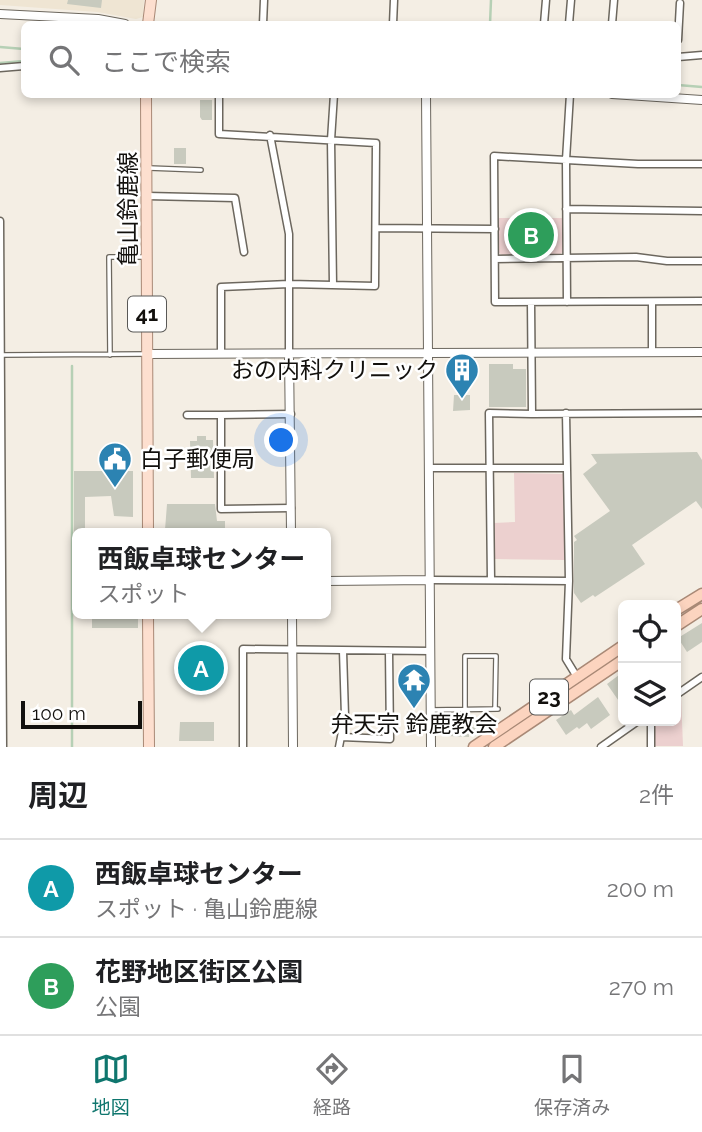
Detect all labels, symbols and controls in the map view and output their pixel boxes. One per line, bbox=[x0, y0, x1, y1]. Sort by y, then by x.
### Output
search box bbox=[21, 21, 681, 98]
icon: search bbox=[45, 41, 83, 79]
text: ここで検索 bbox=[101, 47, 231, 77]
street label: 亀山鈴鹿線 bbox=[114, 152, 141, 267]
pin: B bbox=[508, 209, 554, 261]
road number: 41 bbox=[128, 296, 166, 332]
building icon: おの内科クリニック bbox=[443, 351, 481, 400]
place label: おの内科クリニック bbox=[231, 356, 438, 383]
your location bbox=[264, 423, 298, 457]
public building icon: 白子郵便局 bbox=[96, 440, 134, 489]
place label: 白子郵便局 bbox=[140, 445, 255, 472]
popup bbox=[72, 528, 331, 619]
text: 西飯卓球センター bbox=[97, 544, 306, 574]
text: スポット bbox=[97, 580, 189, 607]
map controls bbox=[618, 600, 681, 726]
button: locate bbox=[618, 600, 681, 663]
pin: A bbox=[178, 642, 224, 694]
temple icon: 弁天宗 鈴鹿教会 bbox=[395, 661, 433, 710]
button: layers bbox=[618, 663, 681, 726]
road number: 23 bbox=[530, 680, 568, 714]
scale bar bbox=[21, 698, 142, 730]
text: 100 m bbox=[32, 702, 86, 724]
place label: 弁天宗 鈴鹿教会 bbox=[331, 710, 497, 737]
text: 周辺 bbox=[28, 778, 88, 813]
text: 2件 bbox=[639, 781, 674, 808]
text: 西飯卓球センター bbox=[95, 859, 303, 889]
text: A bbox=[43, 875, 59, 902]
text: 200 m bbox=[607, 875, 674, 902]
text: スポット · 亀山鈴鹿線 bbox=[95, 895, 318, 922]
text: 花野地区街区公園 bbox=[95, 957, 303, 987]
text: B bbox=[43, 973, 59, 1000]
text: 270 m bbox=[609, 973, 674, 1000]
text: 公園 bbox=[95, 993, 141, 1020]
tab: 地図 bbox=[92, 1050, 130, 1119]
tab: 経路 bbox=[313, 1050, 351, 1119]
tab: 保存済み bbox=[534, 1050, 610, 1119]

